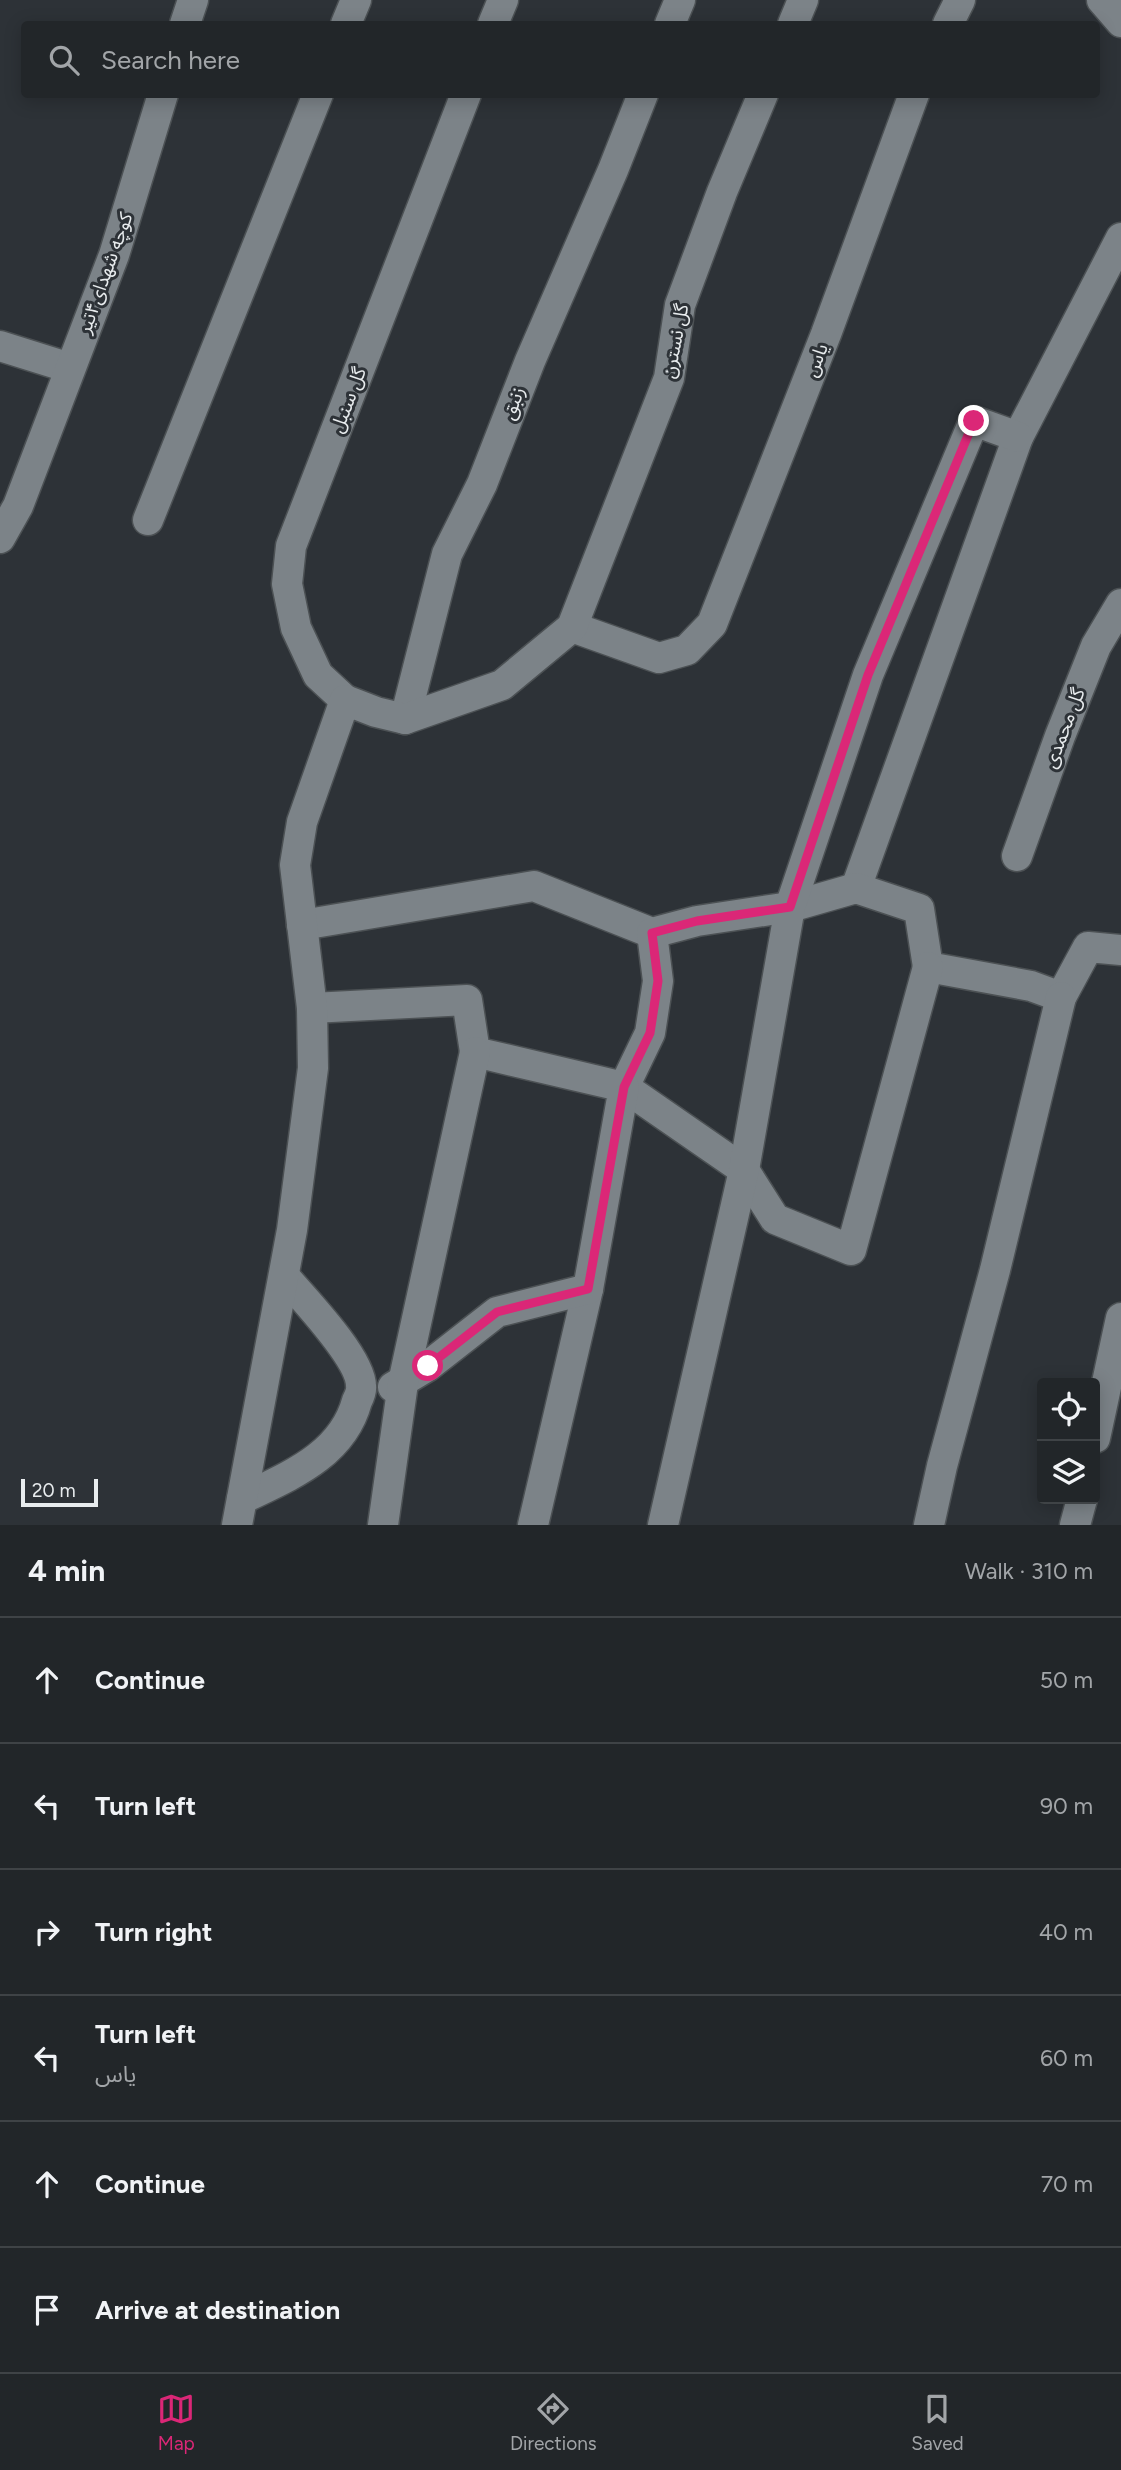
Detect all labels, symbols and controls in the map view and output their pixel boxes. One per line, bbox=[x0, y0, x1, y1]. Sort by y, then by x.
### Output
search box bbox=[21, 21, 1100, 98]
icon: search bbox=[45, 41, 83, 79]
text: Search here bbox=[101, 44, 240, 76]
street label: کوچه شهدای۴تیر bbox=[72, 208, 139, 338]
street label: گل نسترن bbox=[657, 301, 694, 380]
street label: یاس bbox=[799, 340, 833, 380]
street label: گل سنبل bbox=[325, 363, 371, 436]
street label: زنبق bbox=[496, 383, 530, 423]
route end bbox=[958, 405, 989, 436]
street label: گل محمدی bbox=[1038, 684, 1090, 771]
route start bbox=[412, 1350, 443, 1381]
map controls bbox=[1037, 1378, 1100, 1504]
button: locate bbox=[1037, 1378, 1100, 1441]
button: layers bbox=[1037, 1441, 1100, 1504]
scale bar bbox=[21, 1476, 98, 1508]
text: 20 m bbox=[32, 1479, 76, 1502]
text: 4 min bbox=[28, 1552, 105, 1589]
text: Walk · 310 m bbox=[965, 1557, 1093, 1585]
icon: ahead bbox=[28, 1661, 66, 1699]
text: Continue bbox=[95, 1664, 205, 1696]
text: 50 m bbox=[1040, 1666, 1093, 1694]
icon: left bbox=[28, 1787, 66, 1825]
text: Turn left bbox=[95, 1790, 196, 1822]
text: 90 m bbox=[1040, 1792, 1093, 1820]
icon: right bbox=[28, 1913, 66, 1951]
text: Turn right bbox=[95, 1916, 212, 1948]
text: 40 m bbox=[1039, 1918, 1093, 1946]
text: Turn left bbox=[95, 2018, 196, 2050]
icon: left bbox=[28, 2039, 66, 2077]
text: 60 m bbox=[1040, 2044, 1093, 2072]
text: یاس bbox=[95, 2060, 136, 2088]
icon: ahead bbox=[28, 2165, 66, 2203]
text: Continue bbox=[95, 2168, 205, 2200]
text: 70 m bbox=[1041, 2170, 1093, 2198]
icon: arrive bbox=[28, 2291, 66, 2329]
text: Arrive at destination bbox=[95, 2294, 340, 2326]
tab: Map bbox=[157, 2390, 195, 2455]
tab: Directions bbox=[510, 2390, 597, 2455]
tab: Saved bbox=[911, 2390, 964, 2455]

